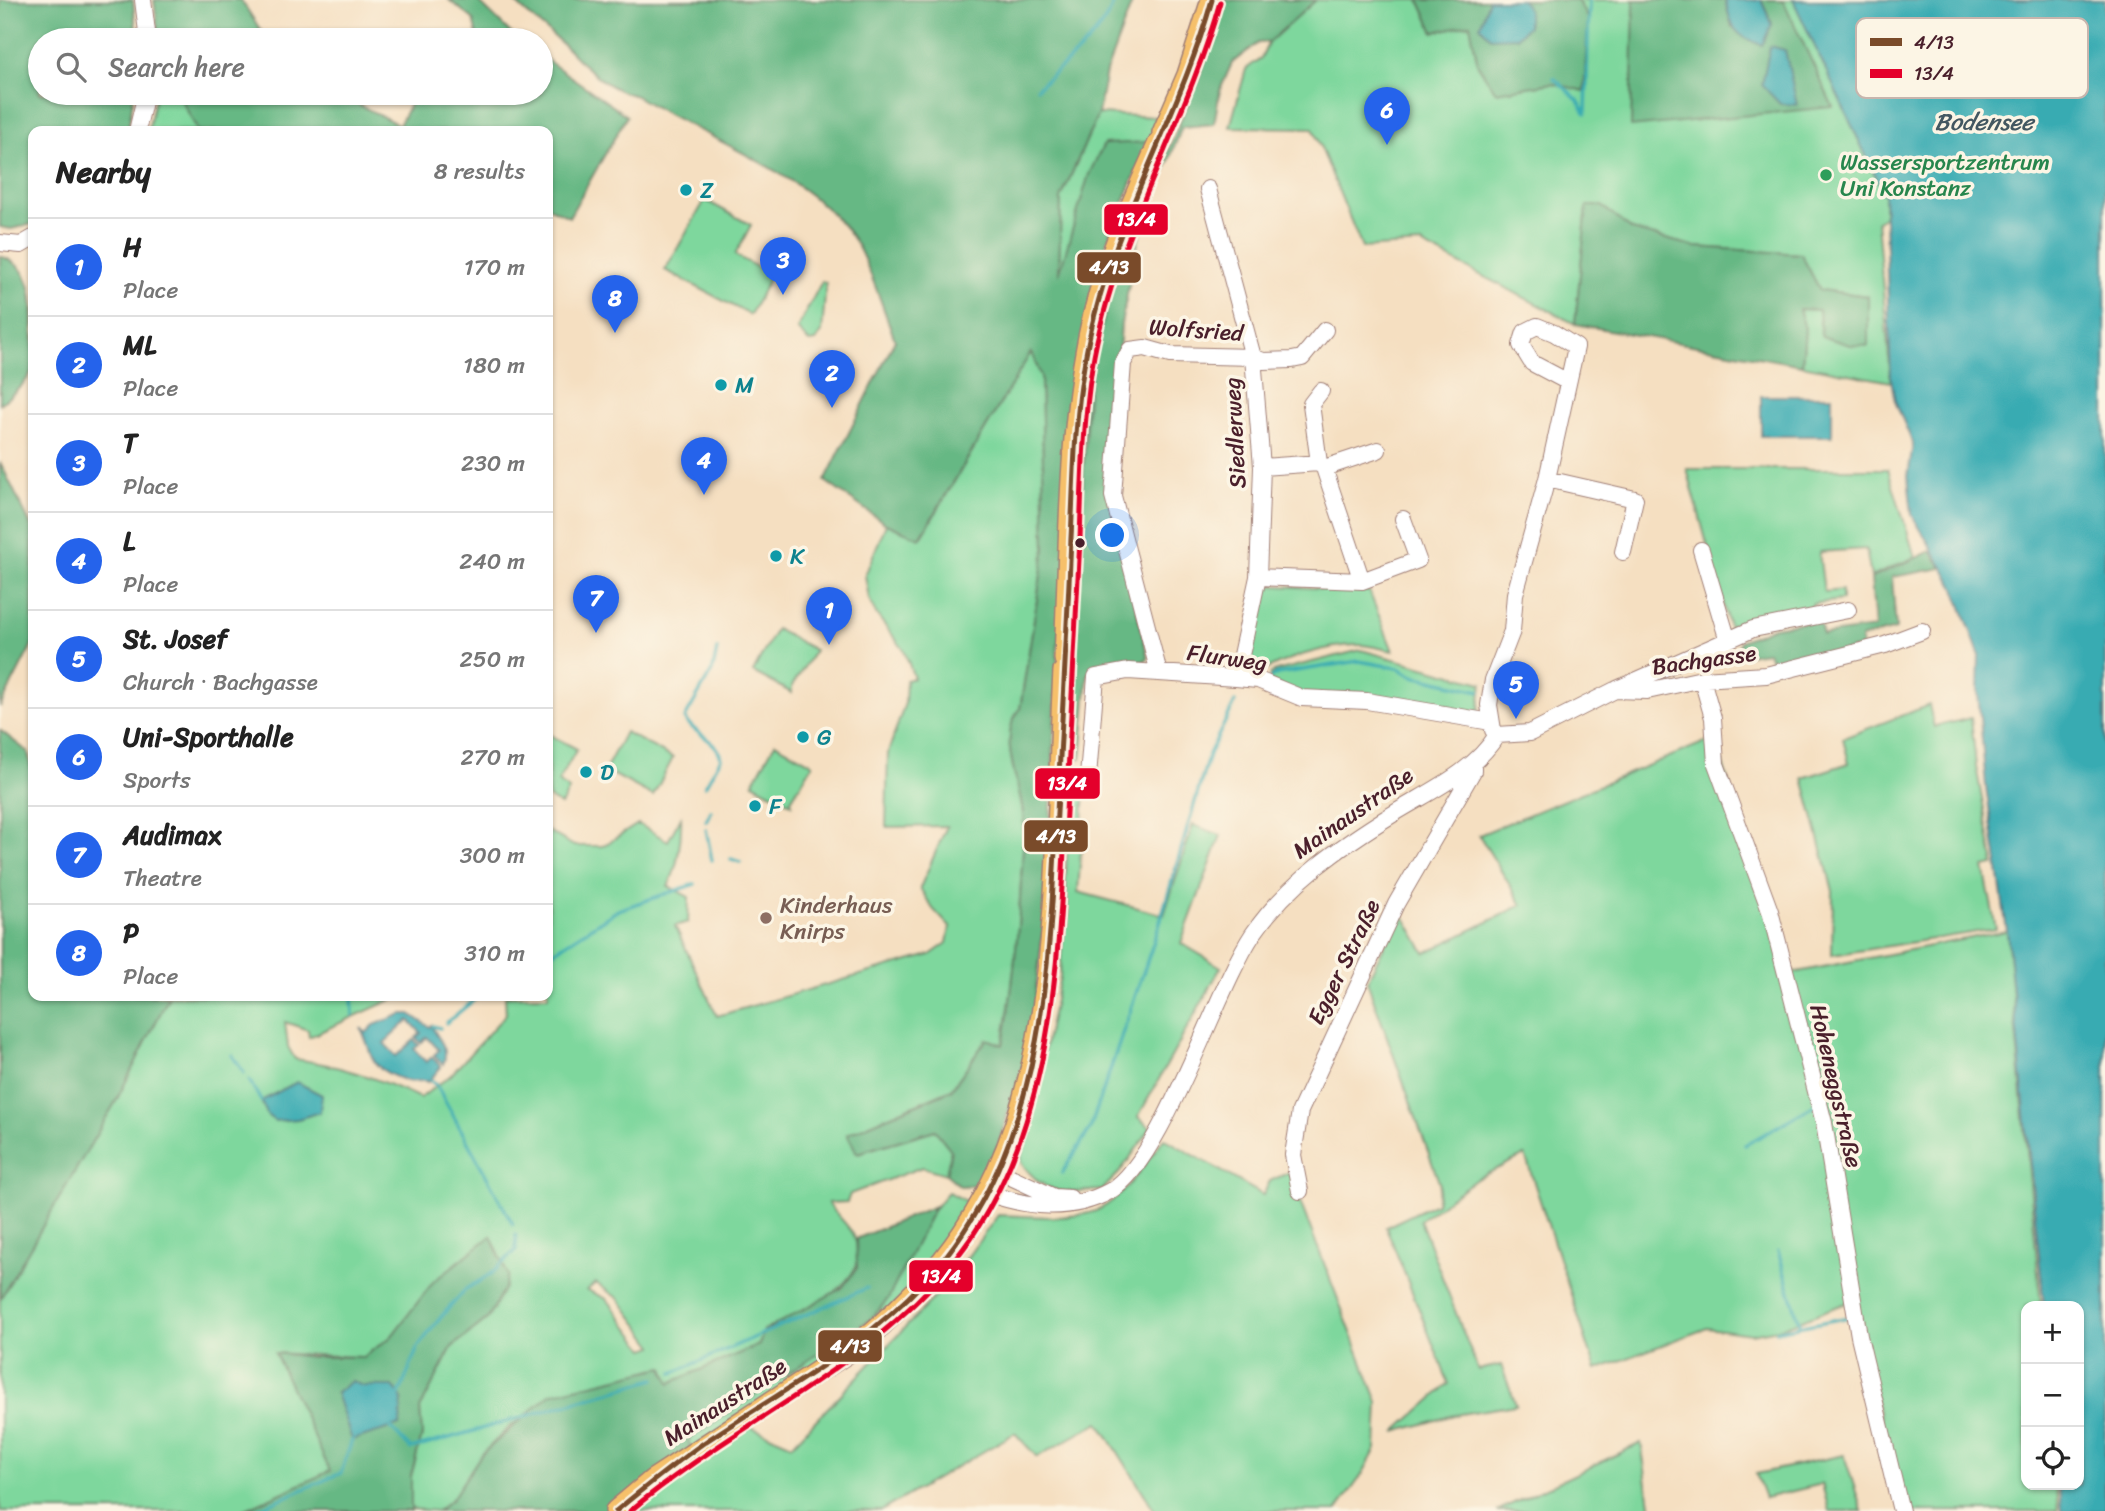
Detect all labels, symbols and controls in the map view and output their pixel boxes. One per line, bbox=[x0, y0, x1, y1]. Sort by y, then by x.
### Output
legend bbox=[1856, 18, 2088, 98]
text: 4/13 bbox=[1914, 26, 1954, 59]
search box bbox=[28, 28, 553, 105]
text: Search here bbox=[108, 44, 245, 90]
icon: search bbox=[52, 48, 90, 86]
text: 13/4 bbox=[1914, 57, 1954, 90]
pin: 6 bbox=[1364, 87, 1410, 145]
water label: Bodensee bbox=[1935, 101, 2036, 143]
place label: Wassersportzentrum Uni Konstanz bbox=[1840, 142, 2050, 209]
text: Nearby bbox=[56, 145, 151, 199]
text: 8 results bbox=[434, 151, 525, 192]
marker: Wassersportzentrum Uni Konstanz bbox=[1818, 167, 1834, 183]
place label: Z bbox=[700, 170, 714, 211]
marker: Z bbox=[678, 182, 694, 198]
line badge: 13/4 bbox=[1103, 203, 1169, 236]
text: 13/4 bbox=[1116, 203, 1156, 236]
text: H bbox=[123, 224, 141, 270]
pin: 3 bbox=[760, 237, 806, 295]
text: 1 bbox=[74, 247, 84, 288]
text: 170 m bbox=[464, 247, 525, 288]
line badge: 4/13 bbox=[1076, 251, 1142, 284]
text: 4/13 bbox=[1088, 251, 1130, 284]
text: Place bbox=[123, 270, 178, 311]
pin: 8 bbox=[592, 275, 638, 333]
street label: Wolfsried bbox=[1147, 306, 1246, 354]
text: ML bbox=[123, 322, 156, 368]
text: 2 bbox=[72, 345, 86, 386]
text: 180 m bbox=[463, 345, 525, 386]
pin: 2 bbox=[809, 350, 855, 408]
place label: M bbox=[735, 365, 754, 406]
text: Place bbox=[123, 368, 178, 409]
street label: Siedlerweg bbox=[1212, 376, 1258, 490]
marker: M bbox=[713, 377, 729, 393]
text: T bbox=[123, 420, 137, 466]
pin: 4 bbox=[681, 437, 727, 495]
text: 3 bbox=[73, 443, 85, 484]
text: 230 m bbox=[461, 443, 525, 484]
text: Place bbox=[123, 466, 178, 507]
text: L bbox=[123, 518, 135, 564]
your location bbox=[1095, 518, 1129, 552]
place label: K bbox=[790, 536, 805, 577]
unlabelled marker bbox=[1073, 536, 1087, 550]
text: 4 bbox=[72, 541, 86, 582]
text: 240 m bbox=[459, 541, 525, 582]
marker: K bbox=[768, 548, 784, 564]
text: Place bbox=[123, 564, 178, 605]
pin: 7 bbox=[573, 575, 619, 633]
pin: 1 bbox=[806, 587, 852, 645]
text: St. Josef bbox=[123, 616, 227, 662]
street label: Flurweg bbox=[1184, 632, 1270, 684]
street label: Bachgasse bbox=[1649, 632, 1759, 688]
text: 5 bbox=[72, 639, 86, 680]
text: 250 m bbox=[459, 639, 525, 680]
pin: 5 bbox=[1493, 661, 1539, 719]
text: Church · Bachgasse bbox=[123, 662, 318, 703]
text: Uni-Sporthalle bbox=[123, 714, 294, 760]
place label: G bbox=[817, 717, 832, 758]
marker: G bbox=[795, 729, 811, 745]
text: 6 bbox=[72, 737, 86, 778]
text: 270 m bbox=[460, 737, 525, 778]
place label: D bbox=[600, 752, 614, 793]
street label: Mainaustraße bbox=[1284, 756, 1422, 870]
text: Sports bbox=[123, 760, 191, 801]
marker: D bbox=[578, 764, 594, 780]
line badge: 13/4 bbox=[1034, 767, 1101, 800]
text: 13/4 bbox=[1047, 767, 1087, 800]
place label: F bbox=[769, 786, 783, 827]
marker: F bbox=[747, 798, 763, 814]
text: Audimax bbox=[123, 812, 221, 858]
line badge: 4/13 bbox=[1023, 819, 1089, 853]
text: 4/13 bbox=[1035, 820, 1077, 853]
text: 7 bbox=[72, 835, 86, 876]
text: 300 m bbox=[460, 835, 525, 876]
text: Theatre bbox=[123, 858, 202, 899]
place label: Kinderhaus Knirps bbox=[780, 885, 893, 952]
street label: Egger Straße bbox=[1296, 892, 1392, 1032]
text: P bbox=[123, 910, 139, 956]
marker: Kinderhaus Knirps bbox=[758, 910, 774, 926]
text: 8 bbox=[72, 933, 86, 974]
text: 310 m bbox=[464, 933, 525, 974]
text: Place bbox=[123, 956, 178, 997]
street label: Hoheneggstraße bbox=[1797, 1000, 1875, 1172]
line badge: 13/4 bbox=[908, 1259, 974, 1293]
text: 13/4 bbox=[921, 1260, 961, 1293]
map controls bbox=[2021, 1301, 2084, 1490]
button: + bbox=[2021, 1301, 2084, 1364]
line badge: 4/13 bbox=[817, 1329, 883, 1363]
text: 4/13 bbox=[829, 1330, 871, 1363]
street label: Mainaustraße bbox=[655, 1346, 795, 1458]
button: − bbox=[2021, 1364, 2084, 1427]
button: locate bbox=[2021, 1427, 2084, 1490]

